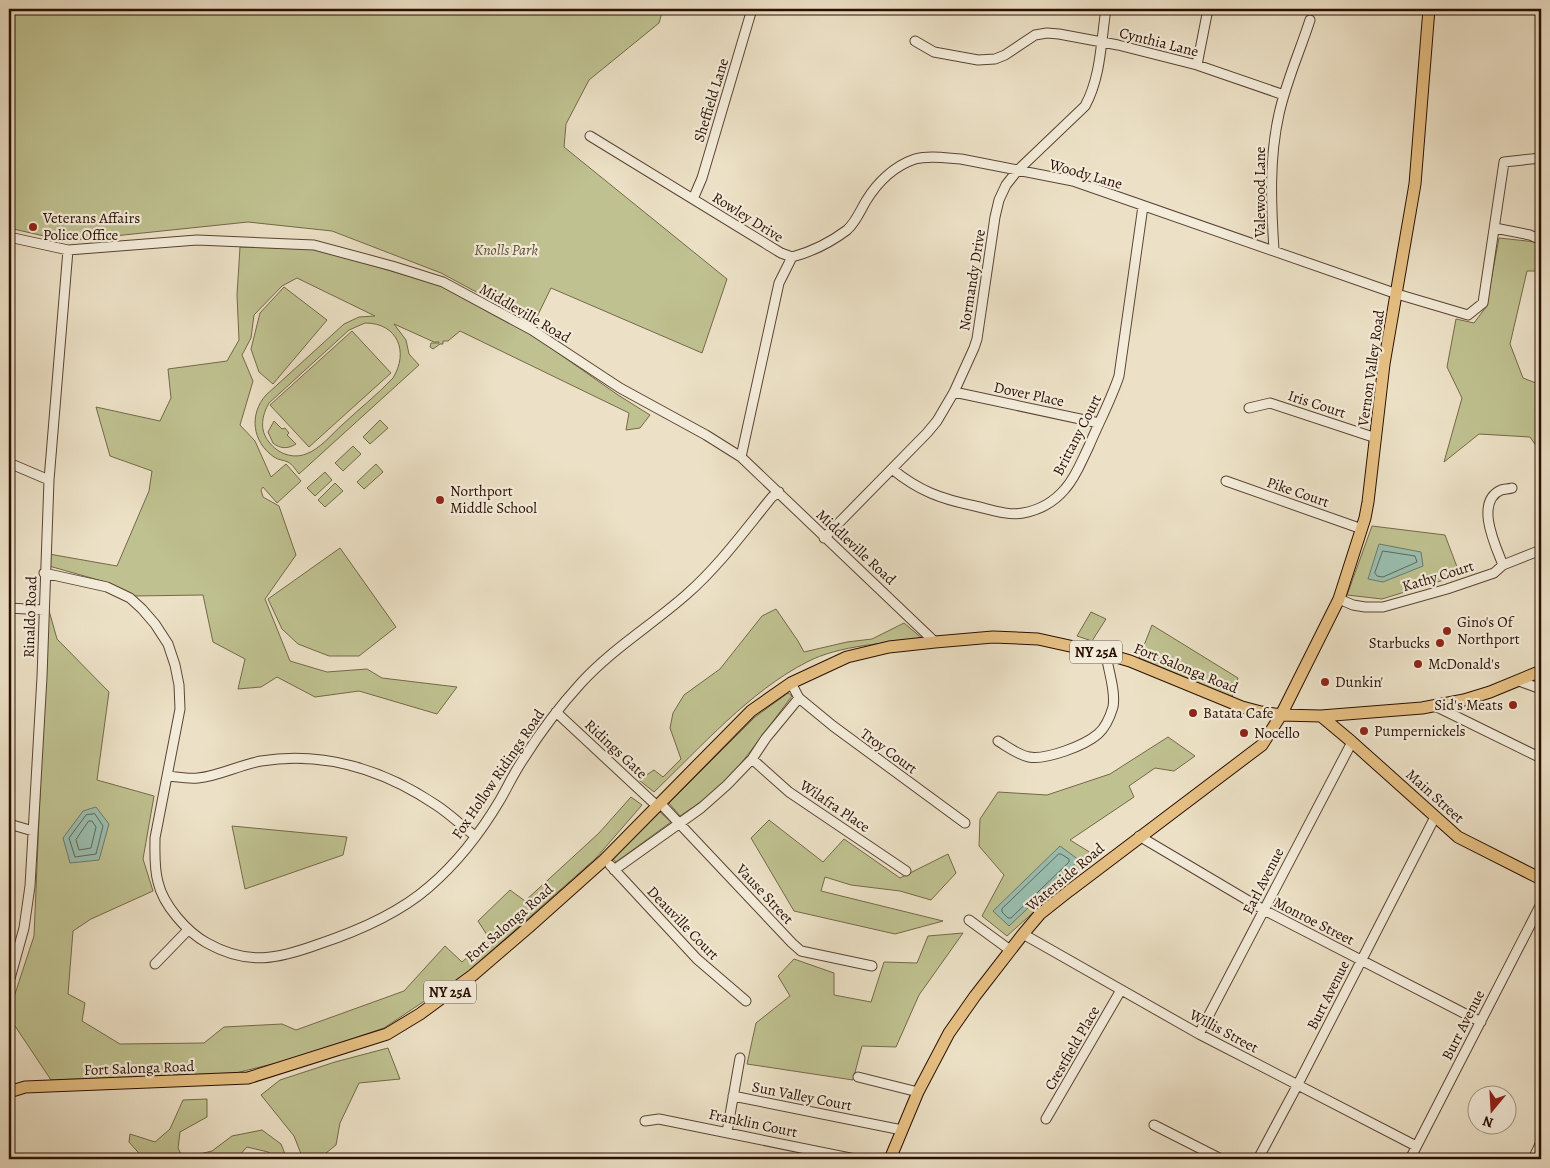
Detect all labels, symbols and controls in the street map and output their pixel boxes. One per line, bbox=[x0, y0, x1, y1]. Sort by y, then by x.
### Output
street label: Cynthia Lane bbox=[1117, 23, 1201, 62]
street label: Sheffield Lane bbox=[689, 55, 733, 144]
street label: Valewood Lane bbox=[1250, 146, 1270, 239]
street label: Woody Lane bbox=[1046, 154, 1125, 194]
street label: Rowley Drive bbox=[709, 187, 788, 247]
place label: Veterans Affairs Police Office bbox=[42, 208, 140, 245]
marker: Veterans Affairs Police Office bbox=[27, 221, 39, 233]
street label: Normandy Drive bbox=[954, 227, 990, 332]
park label: Knolls Park bbox=[474, 240, 538, 260]
street label: Middleville Road bbox=[476, 279, 575, 348]
street label: Vernon Valley Road bbox=[1353, 308, 1389, 428]
street label: Dover Place bbox=[992, 377, 1066, 411]
street label: Iris Court bbox=[1286, 385, 1348, 423]
street label: Brittany Court bbox=[1048, 391, 1106, 479]
street label: Pike Court bbox=[1264, 472, 1332, 512]
place label: Northport Middle School bbox=[450, 481, 537, 518]
marker: Northport Middle School bbox=[434, 494, 446, 506]
street label: Middleville Road bbox=[812, 505, 901, 590]
street label: Kathy Court bbox=[1400, 556, 1476, 596]
street label: Rinaldo Road bbox=[19, 575, 41, 658]
place label: Gino's Of Northport bbox=[1457, 612, 1520, 649]
marker: Gino's Of Northport bbox=[1441, 625, 1453, 637]
place label: Starbucks bbox=[1369, 633, 1430, 653]
marker: Starbucks bbox=[1434, 637, 1446, 649]
street label: Fort Salonga Road bbox=[1131, 638, 1242, 698]
road number: NY 25A bbox=[1070, 640, 1122, 664]
place label: McDonald's bbox=[1428, 654, 1500, 674]
marker: McDonald's bbox=[1412, 658, 1424, 670]
place label: Dunkin' bbox=[1335, 672, 1383, 692]
marker: Dunkin' bbox=[1319, 676, 1331, 688]
place label: Sid's Meats bbox=[1434, 695, 1503, 715]
marker: Sid's Meats bbox=[1507, 699, 1519, 711]
place label: Batata Cafe bbox=[1203, 703, 1274, 723]
street label: Fox Hollow Ridings Road bbox=[447, 704, 549, 843]
marker: Batata Cafe bbox=[1187, 707, 1199, 719]
street label: Ridings Gate bbox=[580, 715, 652, 783]
place label: Pumpernickels bbox=[1374, 721, 1466, 741]
place label: Nocello bbox=[1254, 723, 1300, 743]
street label: Troy Court bbox=[857, 724, 921, 778]
marker: Pumpernickels bbox=[1358, 725, 1370, 737]
marker: Nocello bbox=[1238, 727, 1250, 739]
street label: Main Street bbox=[1402, 765, 1468, 828]
street label: Wilafra Place bbox=[795, 775, 874, 837]
street label: Waterside Road bbox=[1021, 838, 1109, 916]
street label: Earl Avenue bbox=[1238, 844, 1289, 918]
street label: Vause Street bbox=[731, 859, 798, 929]
street label: Fort Salonga Road bbox=[461, 879, 558, 967]
street label: Deauville Court bbox=[643, 882, 723, 964]
street label: Monroe Street bbox=[1270, 892, 1358, 950]
street label: Burt Avenue bbox=[1302, 957, 1354, 1033]
road number: NY 25A bbox=[424, 980, 476, 1004]
street label: Burr Avenue bbox=[1437, 986, 1489, 1063]
street label: Crestfield Place bbox=[1040, 1002, 1104, 1094]
street label: Willis Street bbox=[1185, 1004, 1262, 1057]
street label: Fort Salonga Road bbox=[83, 1056, 196, 1080]
street label: Sun Valley Court bbox=[750, 1077, 854, 1115]
north arrow bbox=[1468, 1086, 1518, 1136]
street label: Franklin Court bbox=[707, 1104, 799, 1142]
text: N bbox=[1480, 1111, 1496, 1132]

